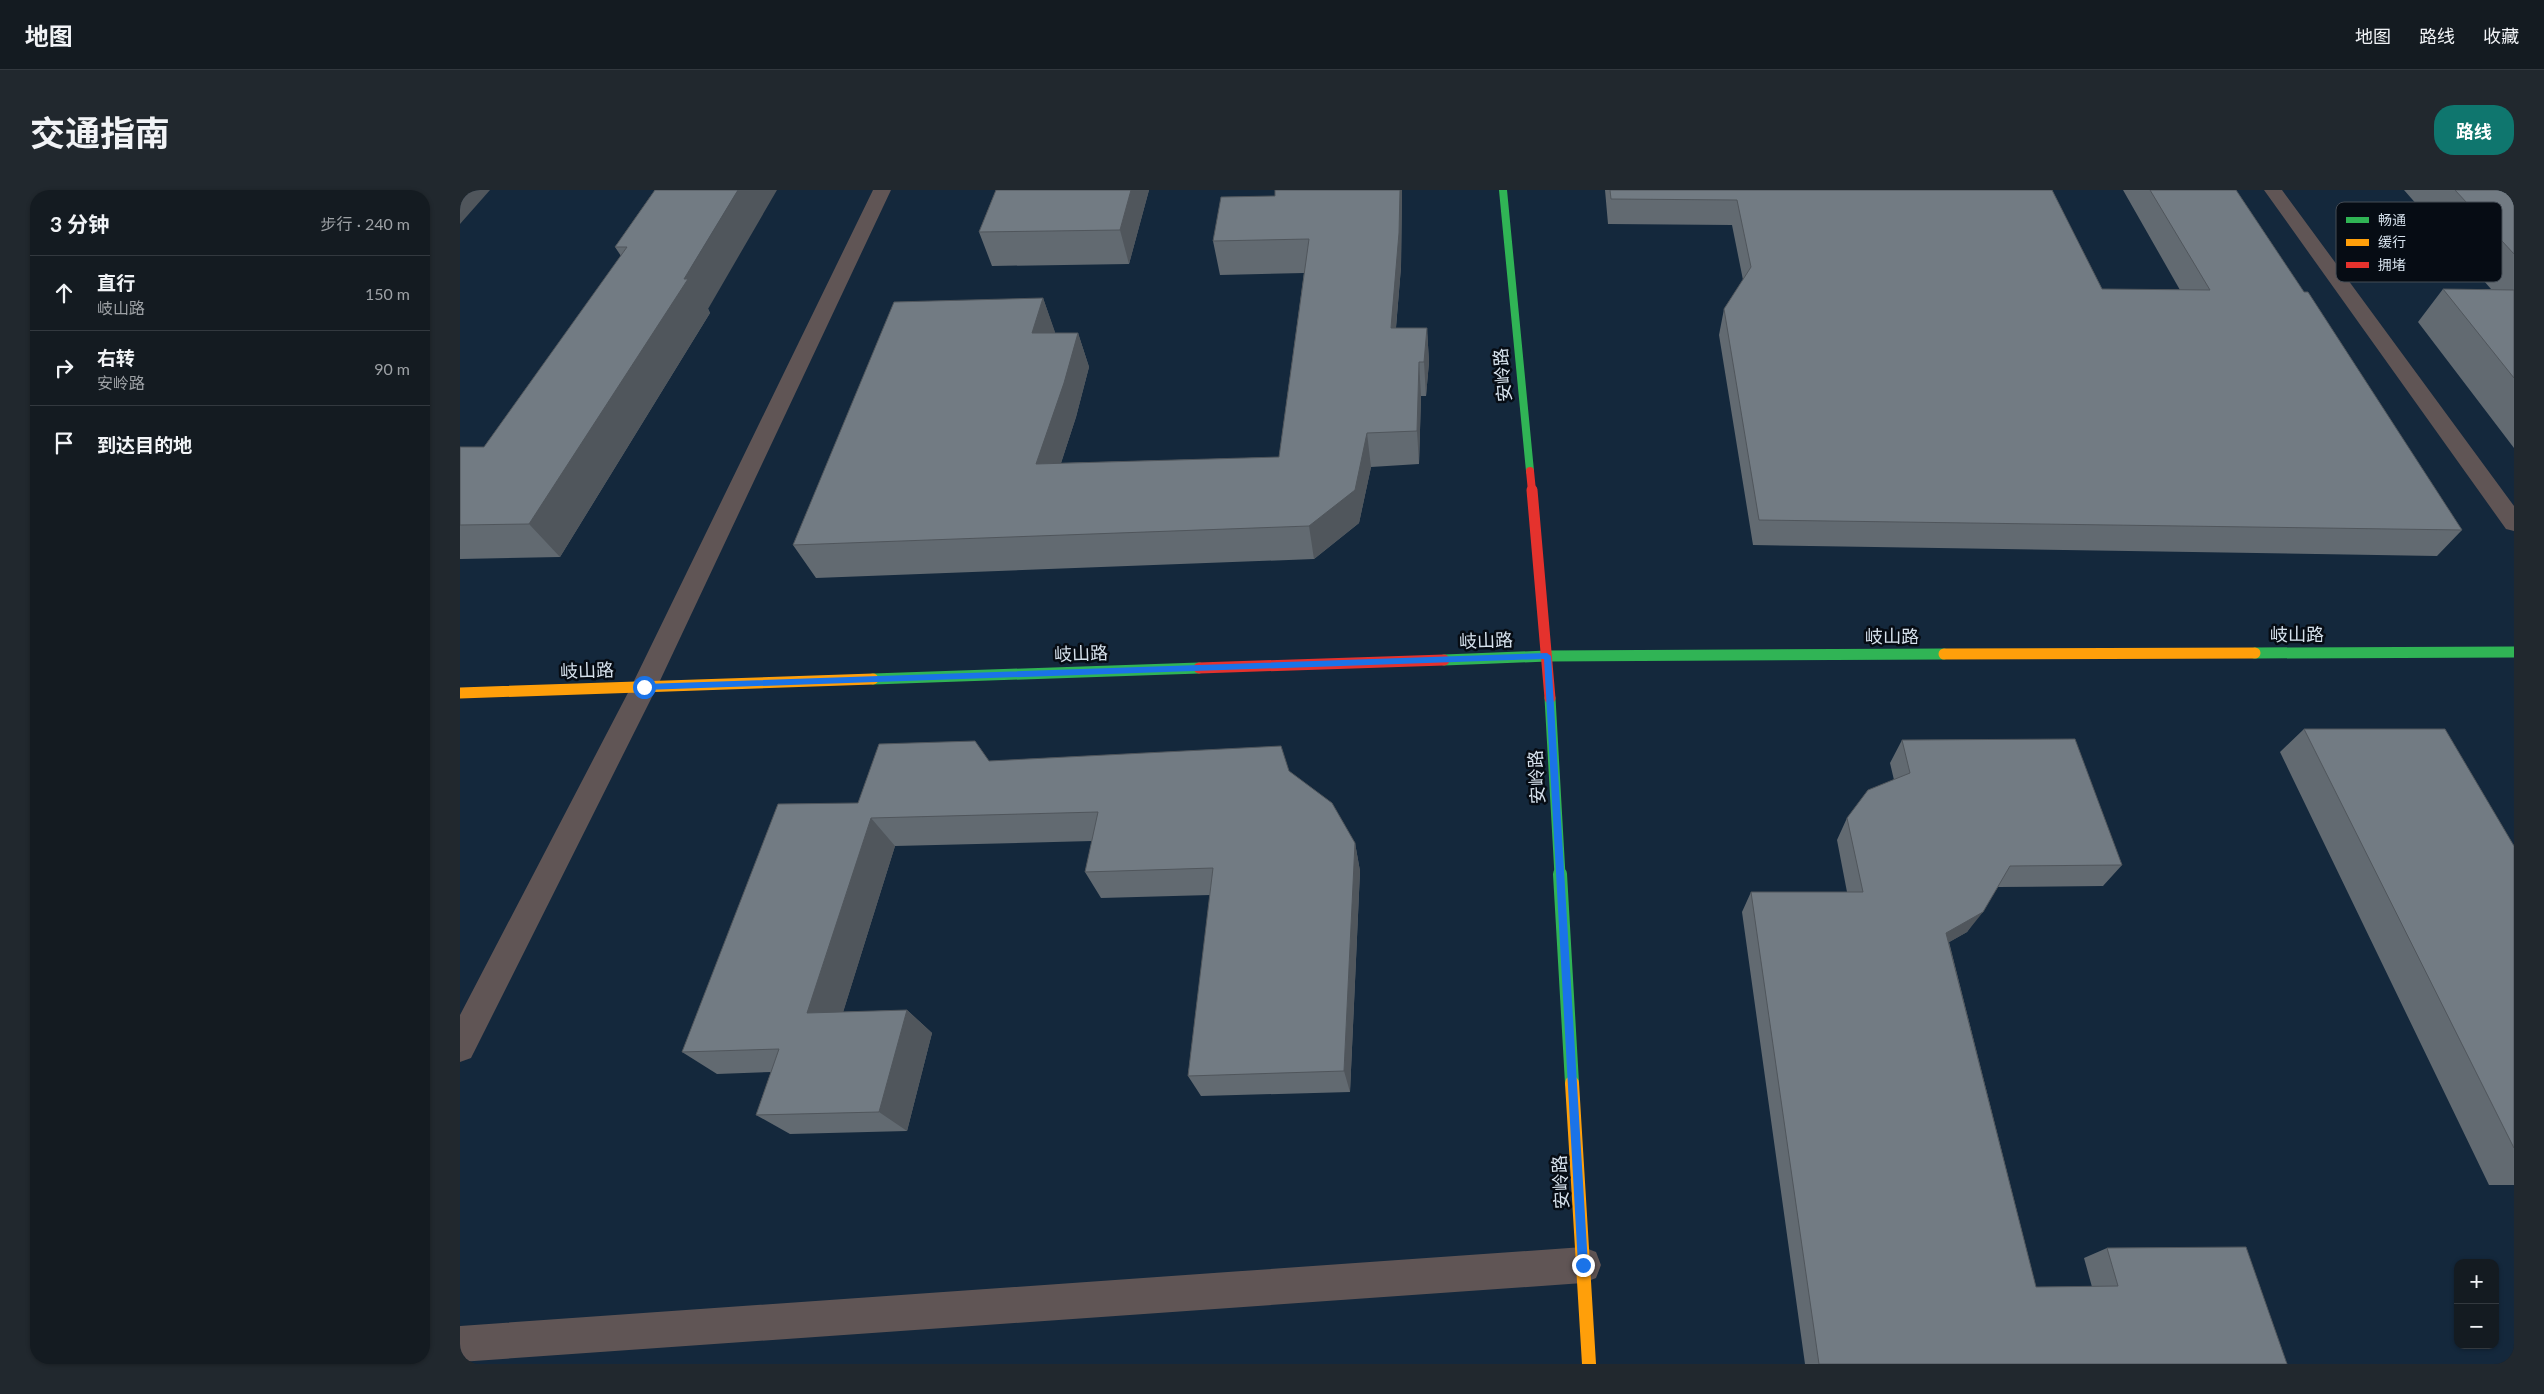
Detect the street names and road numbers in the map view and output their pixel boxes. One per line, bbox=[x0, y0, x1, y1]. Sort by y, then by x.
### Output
street label: 安岭路 bbox=[1489, 347, 1515, 403]
street label: 岐山路 bbox=[2270, 623, 2324, 645]
street label: 岐山路 bbox=[1865, 625, 1919, 647]
street label: 岐山路 bbox=[1459, 628, 1513, 652]
street label: 岐山路 bbox=[1054, 641, 1108, 665]
street label: 岐山路 bbox=[560, 658, 614, 682]
street label: 安岭路 bbox=[1524, 750, 1548, 805]
street label: 安岭路 bbox=[1548, 1155, 1572, 1210]

